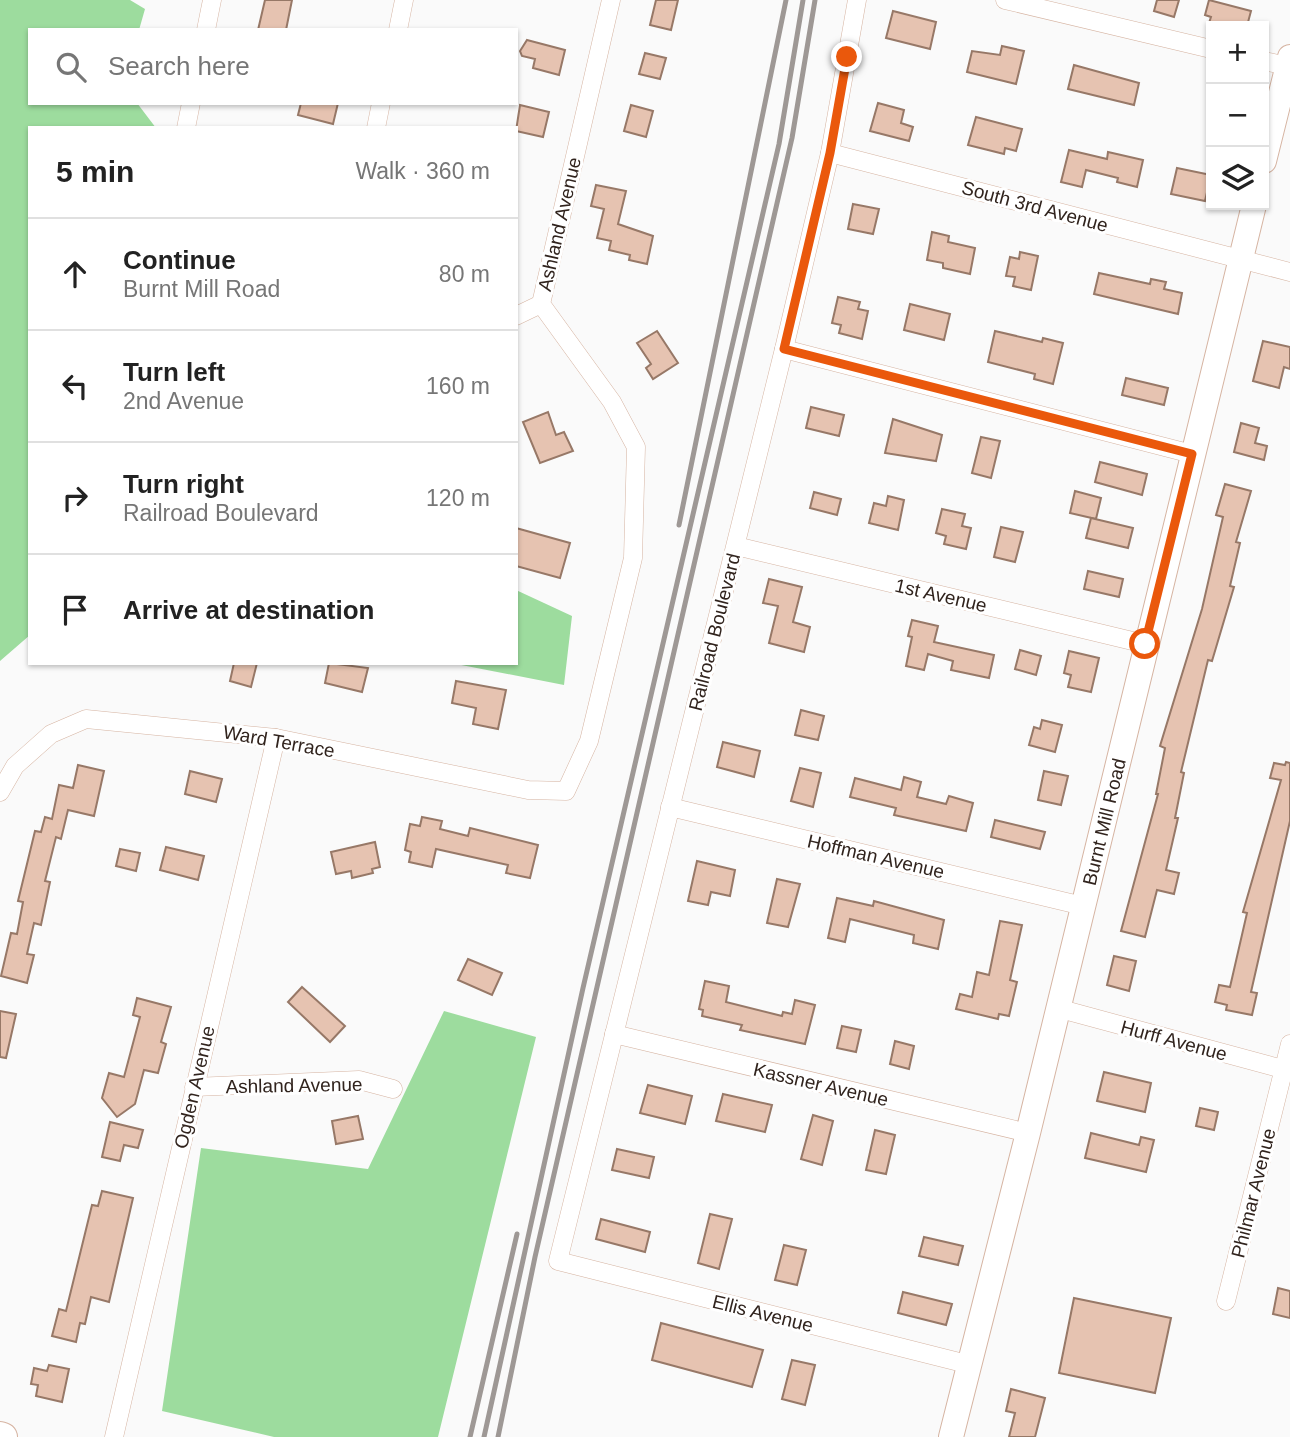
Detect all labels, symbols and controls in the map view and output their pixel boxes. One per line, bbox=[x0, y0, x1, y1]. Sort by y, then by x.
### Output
map controls bbox=[1206, 21, 1269, 210]
button: + bbox=[1206, 21, 1269, 84]
search box bbox=[28, 28, 518, 105]
route end bbox=[831, 41, 862, 72]
icon: search bbox=[52, 48, 90, 86]
text: Search here bbox=[108, 51, 250, 81]
button: − bbox=[1206, 84, 1269, 147]
button: layers bbox=[1206, 147, 1269, 210]
text: 5 min bbox=[56, 155, 134, 188]
street label: Ashland Avenue bbox=[534, 155, 585, 293]
text: Walk · 360 m bbox=[355, 158, 490, 184]
street label: South 3rd Avenue bbox=[959, 177, 1110, 236]
text: Continue bbox=[123, 245, 236, 275]
icon: ahead bbox=[56, 255, 94, 293]
text: 80 m bbox=[439, 261, 490, 287]
text: Burnt Mill Road bbox=[123, 276, 280, 302]
text: Turn left bbox=[123, 357, 225, 387]
icon: left bbox=[56, 367, 94, 405]
text: 160 m bbox=[426, 373, 490, 399]
text: 2nd Avenue bbox=[123, 388, 244, 414]
text: Turn right bbox=[123, 469, 244, 499]
icon: right bbox=[56, 479, 94, 517]
text: 120 m bbox=[426, 485, 490, 511]
text: Railroad Boulevard bbox=[123, 500, 319, 526]
street label: Railroad Boulevard bbox=[685, 551, 744, 713]
street label: 1st Avenue bbox=[893, 575, 989, 616]
icon: arrive bbox=[56, 591, 94, 629]
text: Arrive at destination bbox=[123, 595, 374, 625]
route start bbox=[1129, 628, 1160, 659]
street label: Ward Terrace bbox=[221, 721, 336, 762]
street label: Burnt Mill Road bbox=[1079, 756, 1130, 887]
street label: Hoffman Avenue bbox=[805, 831, 946, 882]
street label: Hurff Avenue bbox=[1118, 1016, 1229, 1065]
street label: Ogden Avenue bbox=[170, 1024, 219, 1151]
street label: Kassner Avenue bbox=[751, 1059, 890, 1110]
street label: Ashland Avenue bbox=[225, 1074, 363, 1097]
street label: Philmar Avenue bbox=[1227, 1126, 1280, 1260]
street label: Ellis Avenue bbox=[710, 1291, 815, 1336]

